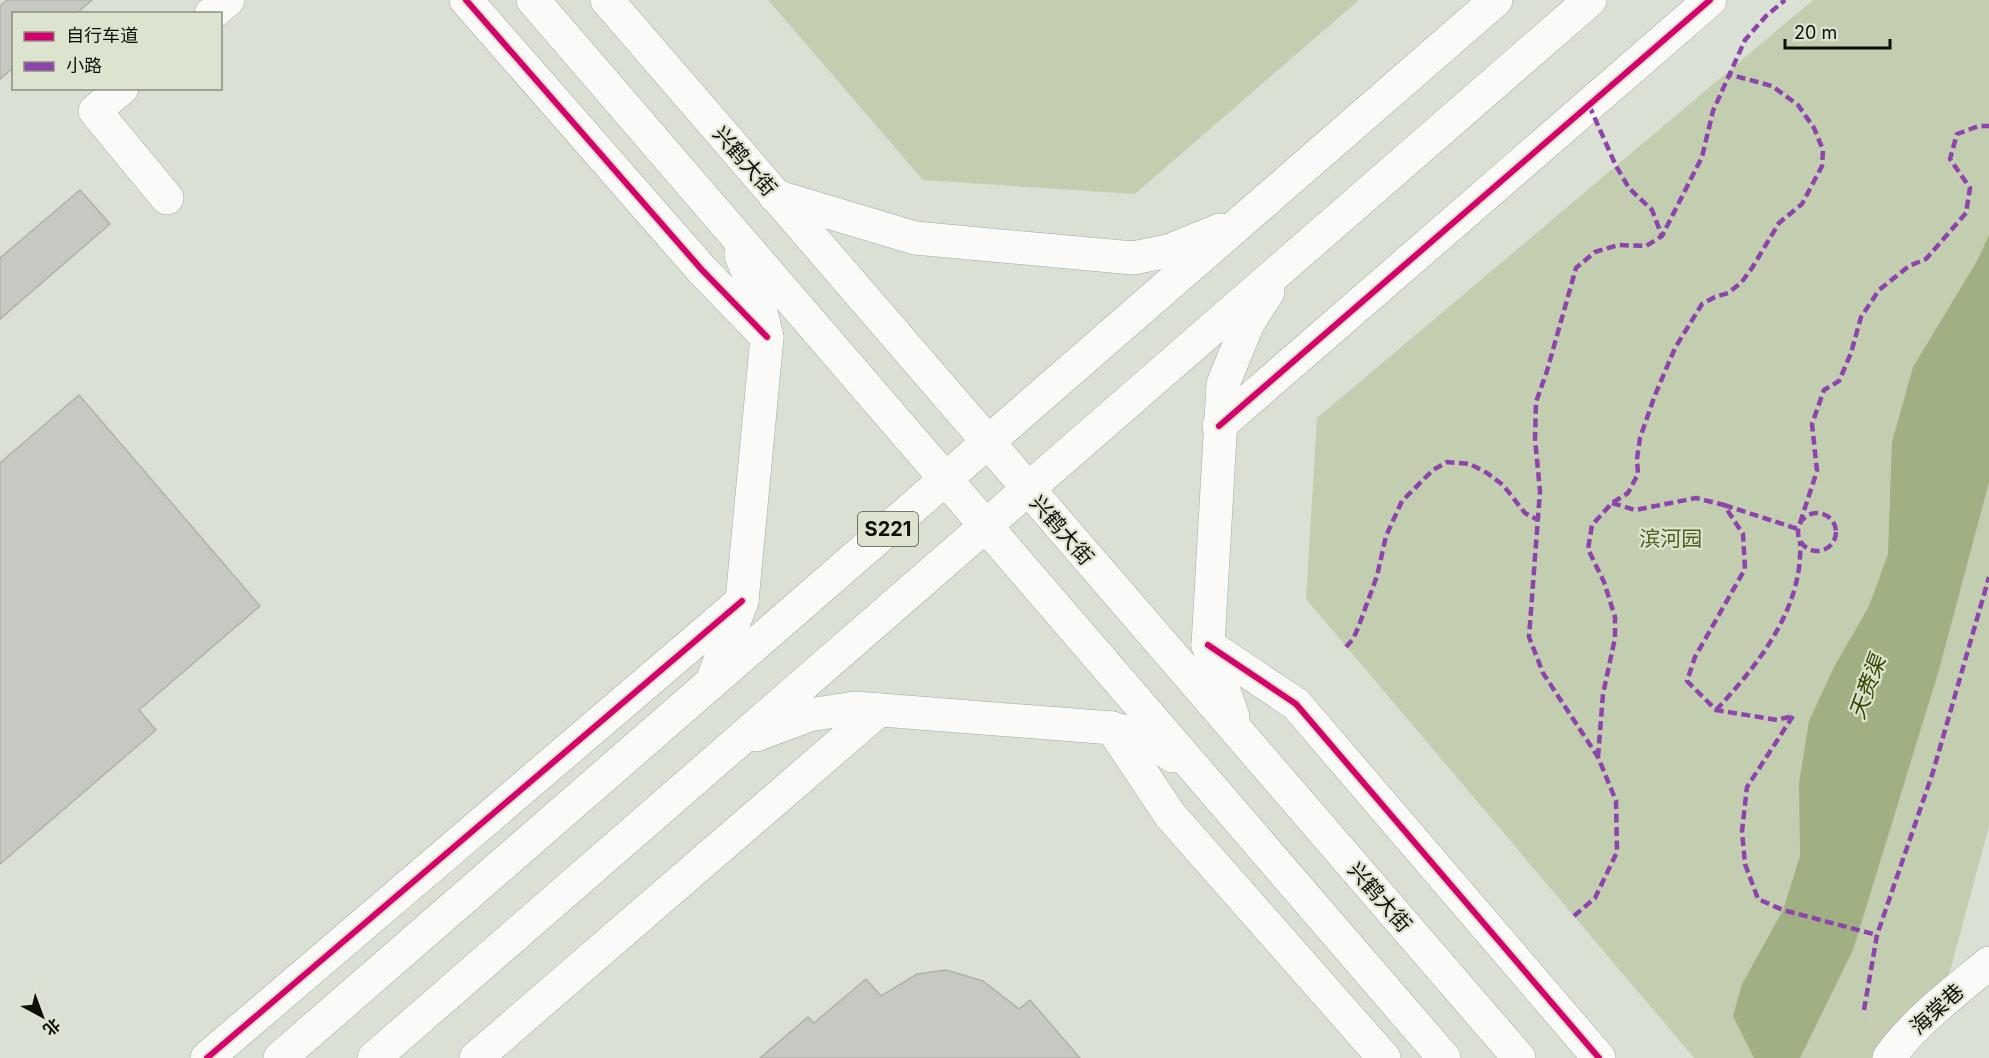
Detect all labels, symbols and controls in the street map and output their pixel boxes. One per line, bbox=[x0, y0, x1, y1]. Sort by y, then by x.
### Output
legend bbox=[12, 12, 222, 90]
scale bar bbox=[1785, 12, 1890, 50]
text: 20 m bbox=[1794, 22, 1837, 43]
text: 自行车道 bbox=[66, 25, 138, 46]
text: 小路 bbox=[66, 55, 102, 76]
street label: 兴鹤大街 bbox=[708, 121, 782, 201]
street label: 兴鹤大街 bbox=[1025, 490, 1099, 570]
road number: S221 bbox=[858, 512, 918, 546]
park label: 滨河园 bbox=[1640, 526, 1703, 551]
water label: 天赉渠 bbox=[1843, 649, 1892, 722]
street label: 兴鹤大街 bbox=[1343, 857, 1417, 937]
street label: 海棠巷 bbox=[1905, 979, 1969, 1039]
north arrow bbox=[12, 986, 72, 1046]
text: 北 bbox=[39, 1015, 64, 1040]

